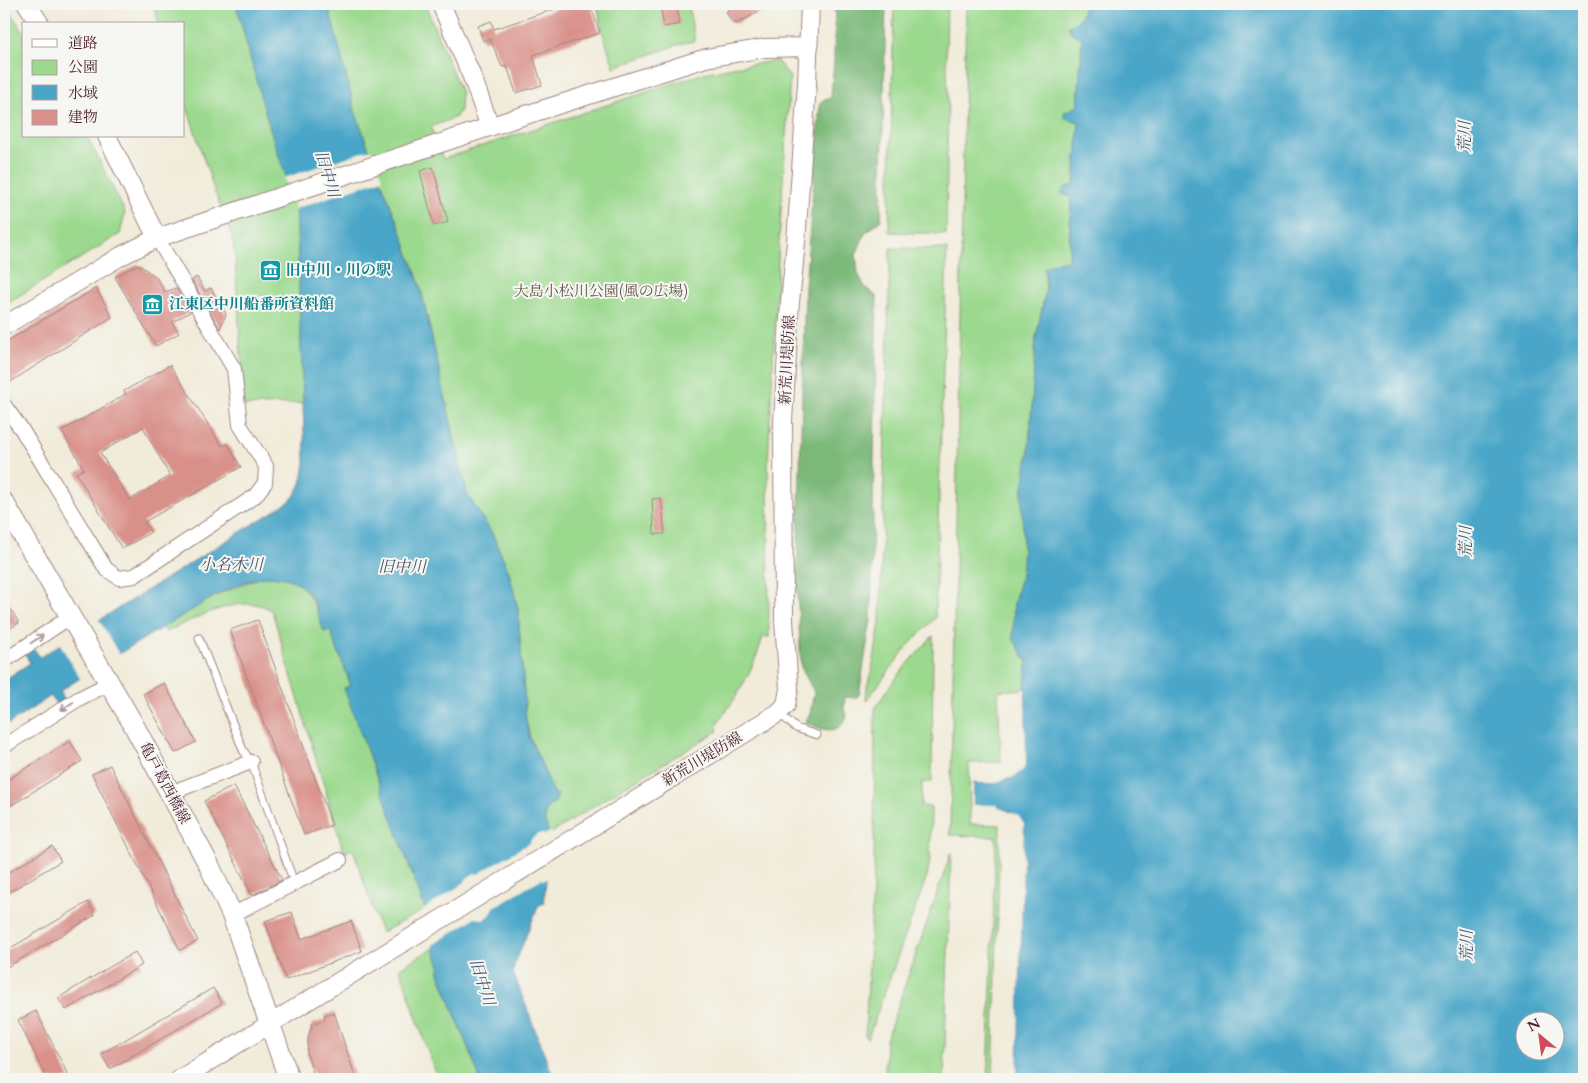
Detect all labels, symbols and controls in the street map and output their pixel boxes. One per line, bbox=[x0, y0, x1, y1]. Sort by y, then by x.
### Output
legend bbox=[22, 22, 185, 138]
text: 道路 bbox=[68, 33, 98, 53]
text: 公園 bbox=[68, 57, 98, 77]
text: 水域 bbox=[68, 83, 98, 103]
text: 建物 bbox=[68, 107, 98, 127]
water label: 荒川 bbox=[1454, 119, 1476, 153]
water label: 旧中川 bbox=[309, 148, 345, 202]
museum icon: 旧中川・川の駅 bbox=[258, 258, 282, 282]
place label: 旧中川・川の駅 bbox=[286, 260, 391, 280]
park label: 大島小松川公園(風の広場) bbox=[514, 281, 688, 301]
museum icon: 江東区中川船番所資料館 bbox=[141, 292, 165, 316]
place label: 江東区中川船番所資料館 bbox=[169, 294, 334, 314]
street label: 新荒川堤防線 bbox=[775, 315, 799, 405]
water label: 荒川 bbox=[1455, 524, 1477, 558]
water label: 小名木川 bbox=[199, 554, 265, 576]
water label: 旧中川 bbox=[378, 556, 428, 578]
one-way arrow bbox=[30, 634, 44, 644]
one-way arrow bbox=[60, 702, 74, 712]
street label: 新荒川堤防線 bbox=[658, 727, 746, 791]
street label: 亀戸葛西橋線 bbox=[135, 739, 195, 827]
water label: 荒川 bbox=[1456, 928, 1478, 962]
water label: 旧中川 bbox=[464, 956, 500, 1010]
north arrow bbox=[1516, 1010, 1566, 1060]
text: N bbox=[1524, 1014, 1544, 1036]

